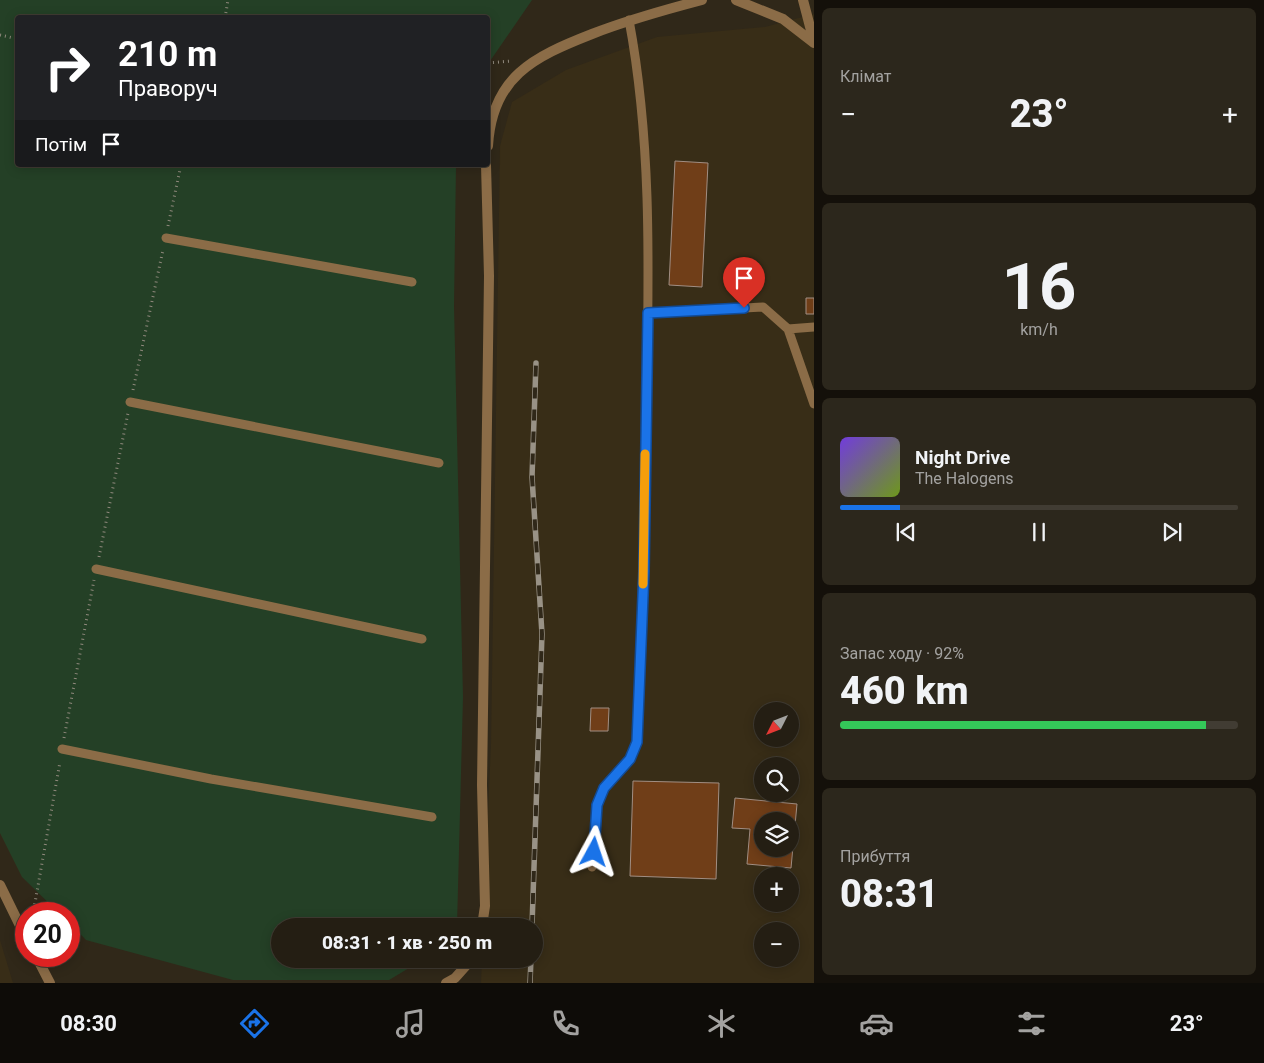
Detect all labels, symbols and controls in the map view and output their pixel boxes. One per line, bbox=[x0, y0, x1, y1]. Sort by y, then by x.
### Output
text: 210 m bbox=[118, 34, 217, 75]
icon: right bbox=[35, 35, 100, 100]
text: Клімат bbox=[840, 67, 892, 86]
text: Праворуч bbox=[118, 76, 218, 101]
text: 23° bbox=[1010, 92, 1068, 136]
text: − bbox=[840, 98, 856, 131]
text: + bbox=[1222, 98, 1238, 131]
icon: arrive bbox=[97, 130, 125, 158]
text: Потім bbox=[35, 133, 87, 156]
text: 16 bbox=[1002, 249, 1076, 325]
pin bbox=[723, 257, 765, 308]
icon: arrive bbox=[730, 264, 758, 292]
text: km/h bbox=[1020, 320, 1058, 339]
text: Night Drive bbox=[915, 446, 1010, 469]
text: The Halogens bbox=[915, 469, 1014, 488]
icon: previous bbox=[892, 518, 920, 546]
icon: pause bbox=[1025, 518, 1053, 546]
icon: next bbox=[1158, 518, 1186, 546]
text: Запас ходу · 92% bbox=[840, 644, 964, 663]
text: 460 km bbox=[840, 669, 969, 713]
north arrow bbox=[754, 702, 799, 748]
map controls bbox=[754, 702, 799, 967]
button: search bbox=[754, 757, 799, 802]
button: layers bbox=[754, 812, 799, 857]
position arrow bbox=[567, 825, 619, 877]
text: Прибуття bbox=[840, 847, 910, 866]
button: + bbox=[754, 867, 799, 912]
text: 08:31 bbox=[840, 872, 939, 916]
speed limit sign: 20 bbox=[15, 902, 80, 967]
button: − bbox=[754, 922, 799, 967]
text: 08:31 · 1 хв · 250 m bbox=[322, 931, 492, 954]
icon: directions bbox=[237, 1006, 272, 1041]
icon: music bbox=[393, 1006, 428, 1041]
icon: phone bbox=[548, 1006, 583, 1041]
icon: climate bbox=[704, 1006, 739, 1041]
icon: car bbox=[859, 1006, 894, 1041]
icon: filters bbox=[1014, 1006, 1049, 1041]
text: 08:30 bbox=[60, 1011, 117, 1036]
text: 23° bbox=[1170, 1011, 1204, 1036]

